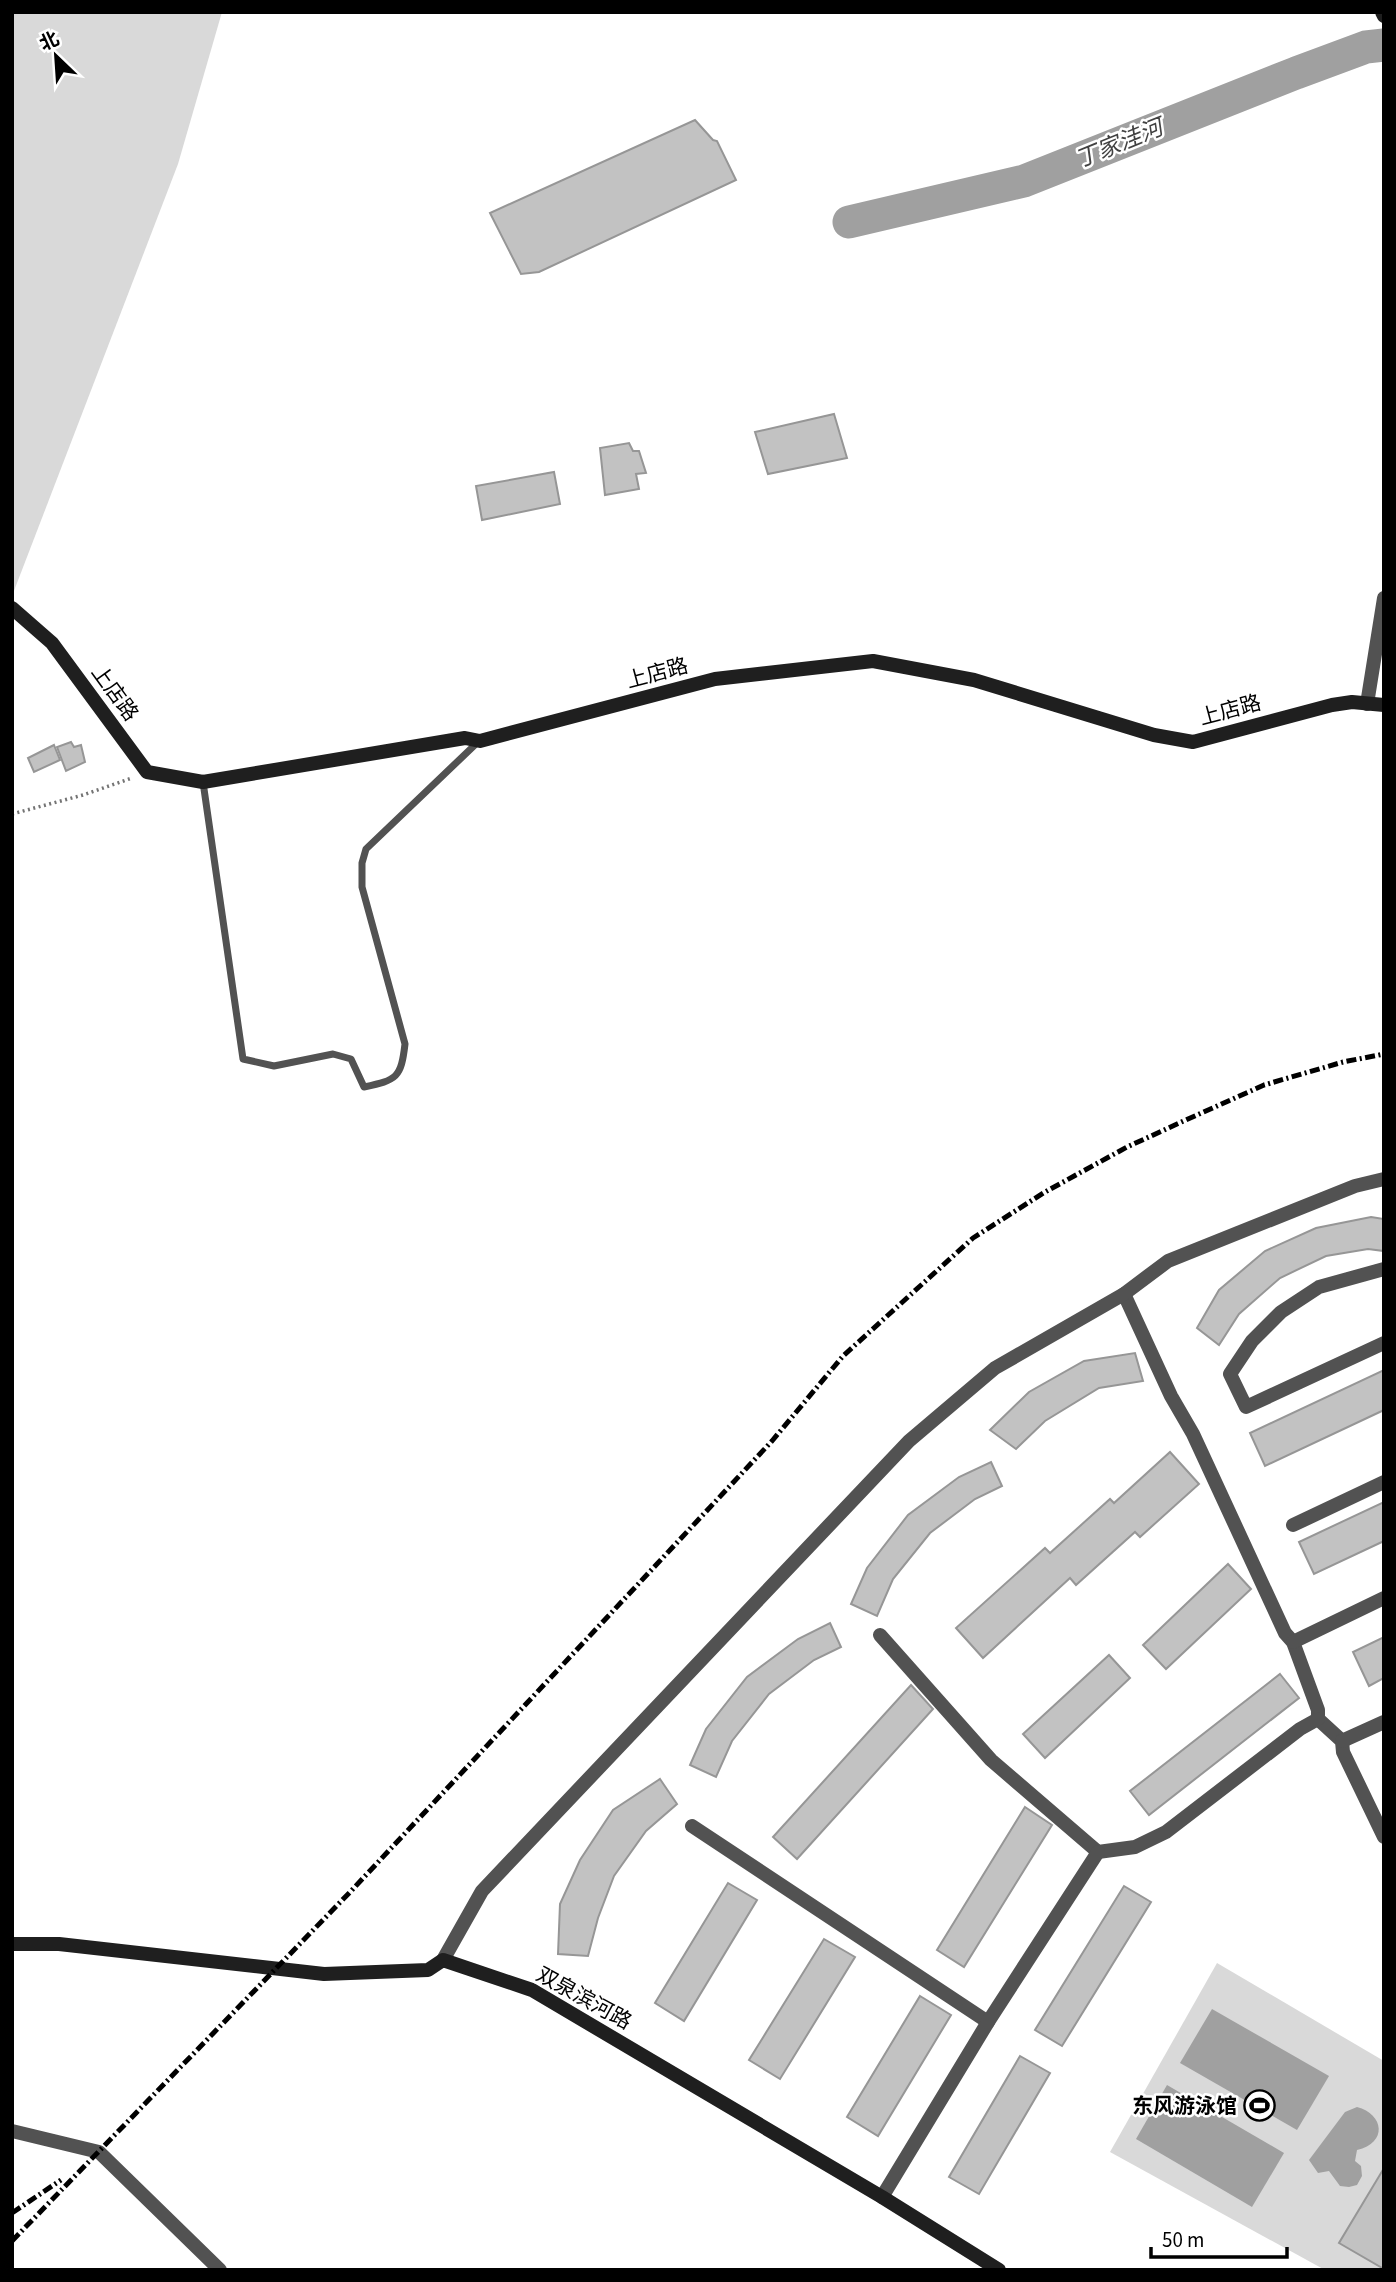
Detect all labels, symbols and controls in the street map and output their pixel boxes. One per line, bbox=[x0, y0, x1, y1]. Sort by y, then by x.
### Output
north arrow bbox=[21, 21, 91, 91]
text: 北 bbox=[35, 26, 64, 58]
water label: 丁家洼河 bbox=[1070, 109, 1172, 176]
street label: 上店路 bbox=[623, 650, 691, 696]
street label: 上店路 bbox=[84, 659, 146, 727]
street label: 上店路 bbox=[1196, 687, 1264, 733]
street label: 双泉滨河路 bbox=[531, 1959, 637, 2037]
sports icon: 东风游泳馆 bbox=[1243, 2089, 1277, 2123]
place label: 东风游泳馆 bbox=[1132, 2091, 1237, 2121]
scale bar bbox=[1151, 2216, 1288, 2260]
text: 50 m bbox=[1162, 2225, 1204, 2255]

